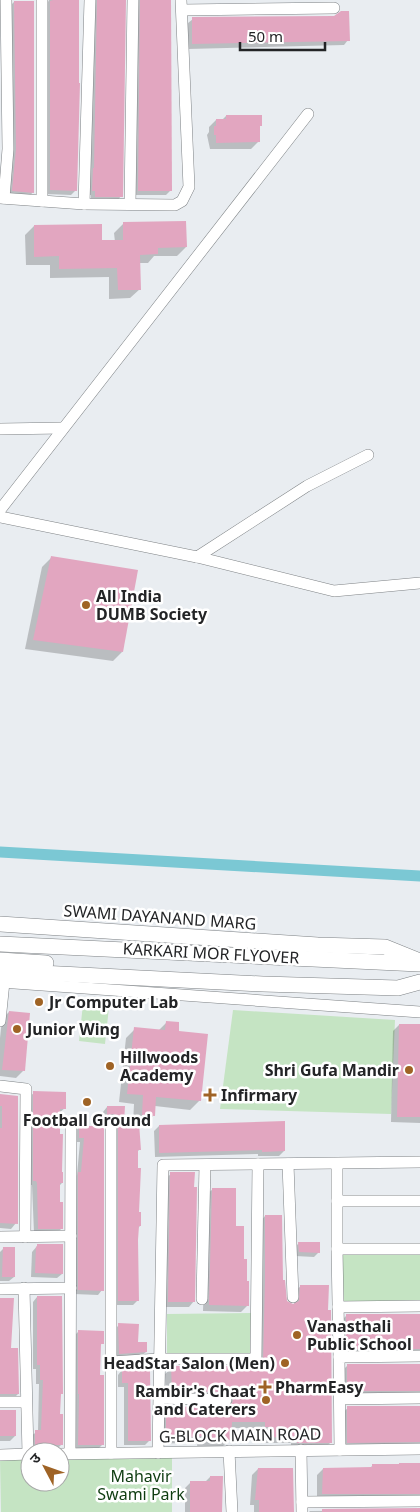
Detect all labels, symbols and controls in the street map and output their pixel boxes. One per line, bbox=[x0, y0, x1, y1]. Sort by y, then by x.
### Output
scale bar bbox=[240, 20, 325, 52]
text: 50 m bbox=[248, 26, 283, 46]
place label: All India DUMB Society bbox=[96, 585, 208, 625]
marker: All India DUMB Society bbox=[80, 599, 92, 611]
street label: SWAMI DAYANAND MARG bbox=[63, 899, 257, 935]
street label: KARKARI MOR FLYOVER bbox=[122, 937, 300, 969]
place label: Jr Computer Lab bbox=[47, 991, 178, 1013]
marker: Jr Computer Lab bbox=[33, 996, 45, 1008]
place label: Junior Wing bbox=[25, 1018, 120, 1040]
marker: Junior Wing bbox=[11, 1023, 23, 1035]
place label: Hillwoods Academy bbox=[120, 1046, 198, 1086]
place label: Shri Gufa Mandir bbox=[265, 1059, 399, 1081]
marker: Hillwoods Academy bbox=[104, 1060, 116, 1072]
marker: Shri Gufa Mandir bbox=[403, 1064, 415, 1076]
place label: Infirmary bbox=[221, 1084, 298, 1106]
marker: Infirmary bbox=[203, 1088, 217, 1102]
marker: Football Ground bbox=[81, 1096, 93, 1108]
place label: Football Ground bbox=[23, 1109, 151, 1131]
place label: Vanasthali Public School bbox=[307, 1315, 412, 1355]
marker: Vanasthali Public School bbox=[291, 1329, 303, 1341]
place label: HeadStar Salon (Men) bbox=[103, 1352, 275, 1374]
marker: HeadStar Salon (Men) bbox=[279, 1357, 291, 1369]
place label: PharmEasy bbox=[275, 1376, 364, 1398]
place label: Rambir's Chaat and Caterers bbox=[135, 1380, 256, 1420]
marker: PharmEasy bbox=[259, 1381, 271, 1393]
marker: Rambir's Chaat and Caterers bbox=[260, 1394, 272, 1406]
street label: G-BLOCK MAIN ROAD bbox=[159, 1423, 321, 1447]
north arrow bbox=[20, 1442, 70, 1492]
text: उ bbox=[25, 1448, 45, 1467]
park label: Mahavir Swami Park bbox=[97, 1465, 185, 1505]

